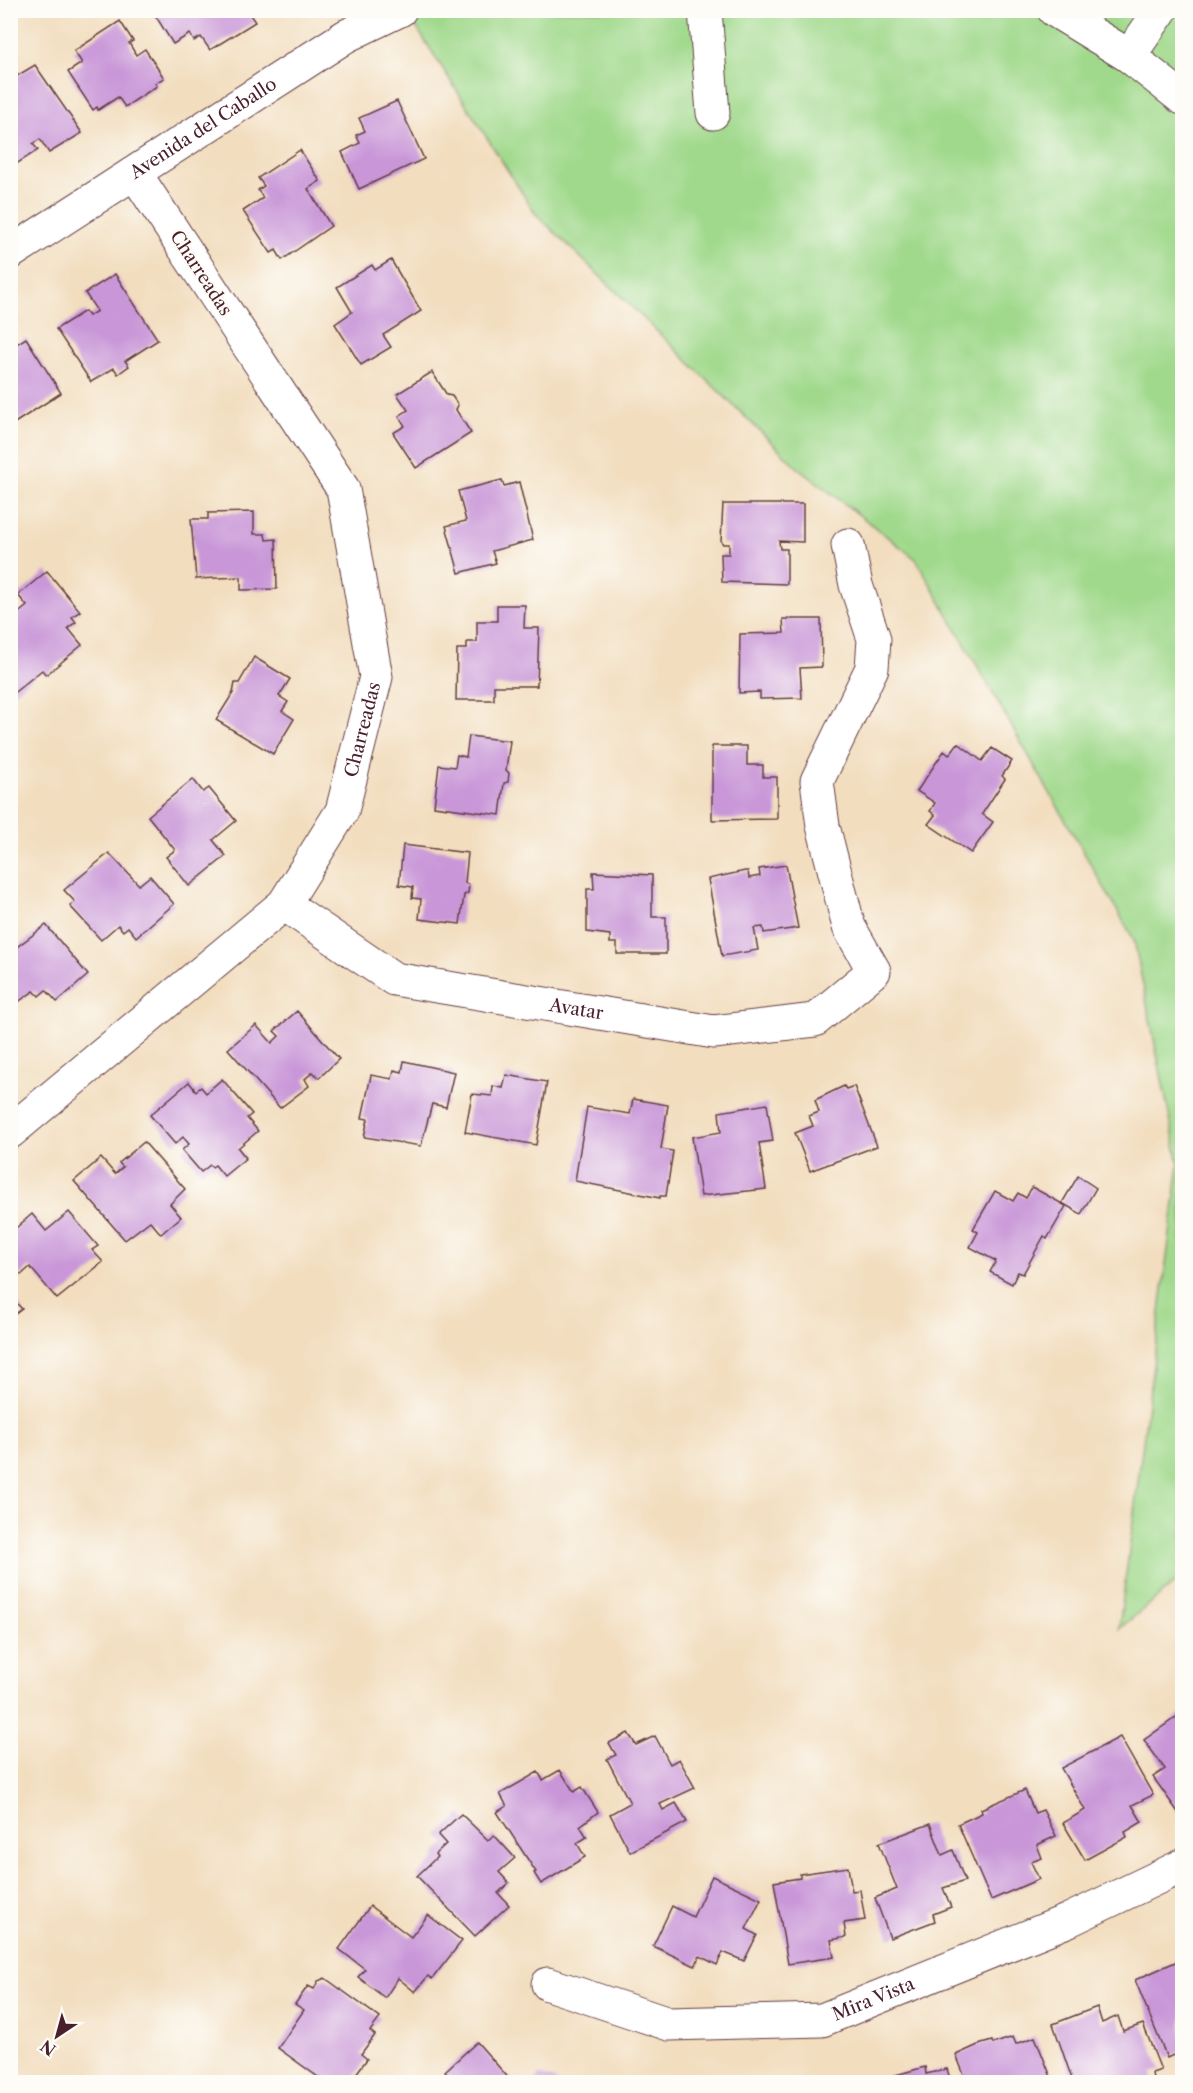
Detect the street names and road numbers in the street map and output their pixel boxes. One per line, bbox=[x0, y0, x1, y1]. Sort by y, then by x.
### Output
street label: Avenida del Caballo bbox=[125, 73, 281, 184]
street label: Charreadas bbox=[165, 226, 237, 320]
street label: Charreadas bbox=[340, 680, 385, 780]
street label: Avatar bbox=[547, 994, 605, 1025]
street label: Mira Vista bbox=[829, 1973, 918, 2026]

